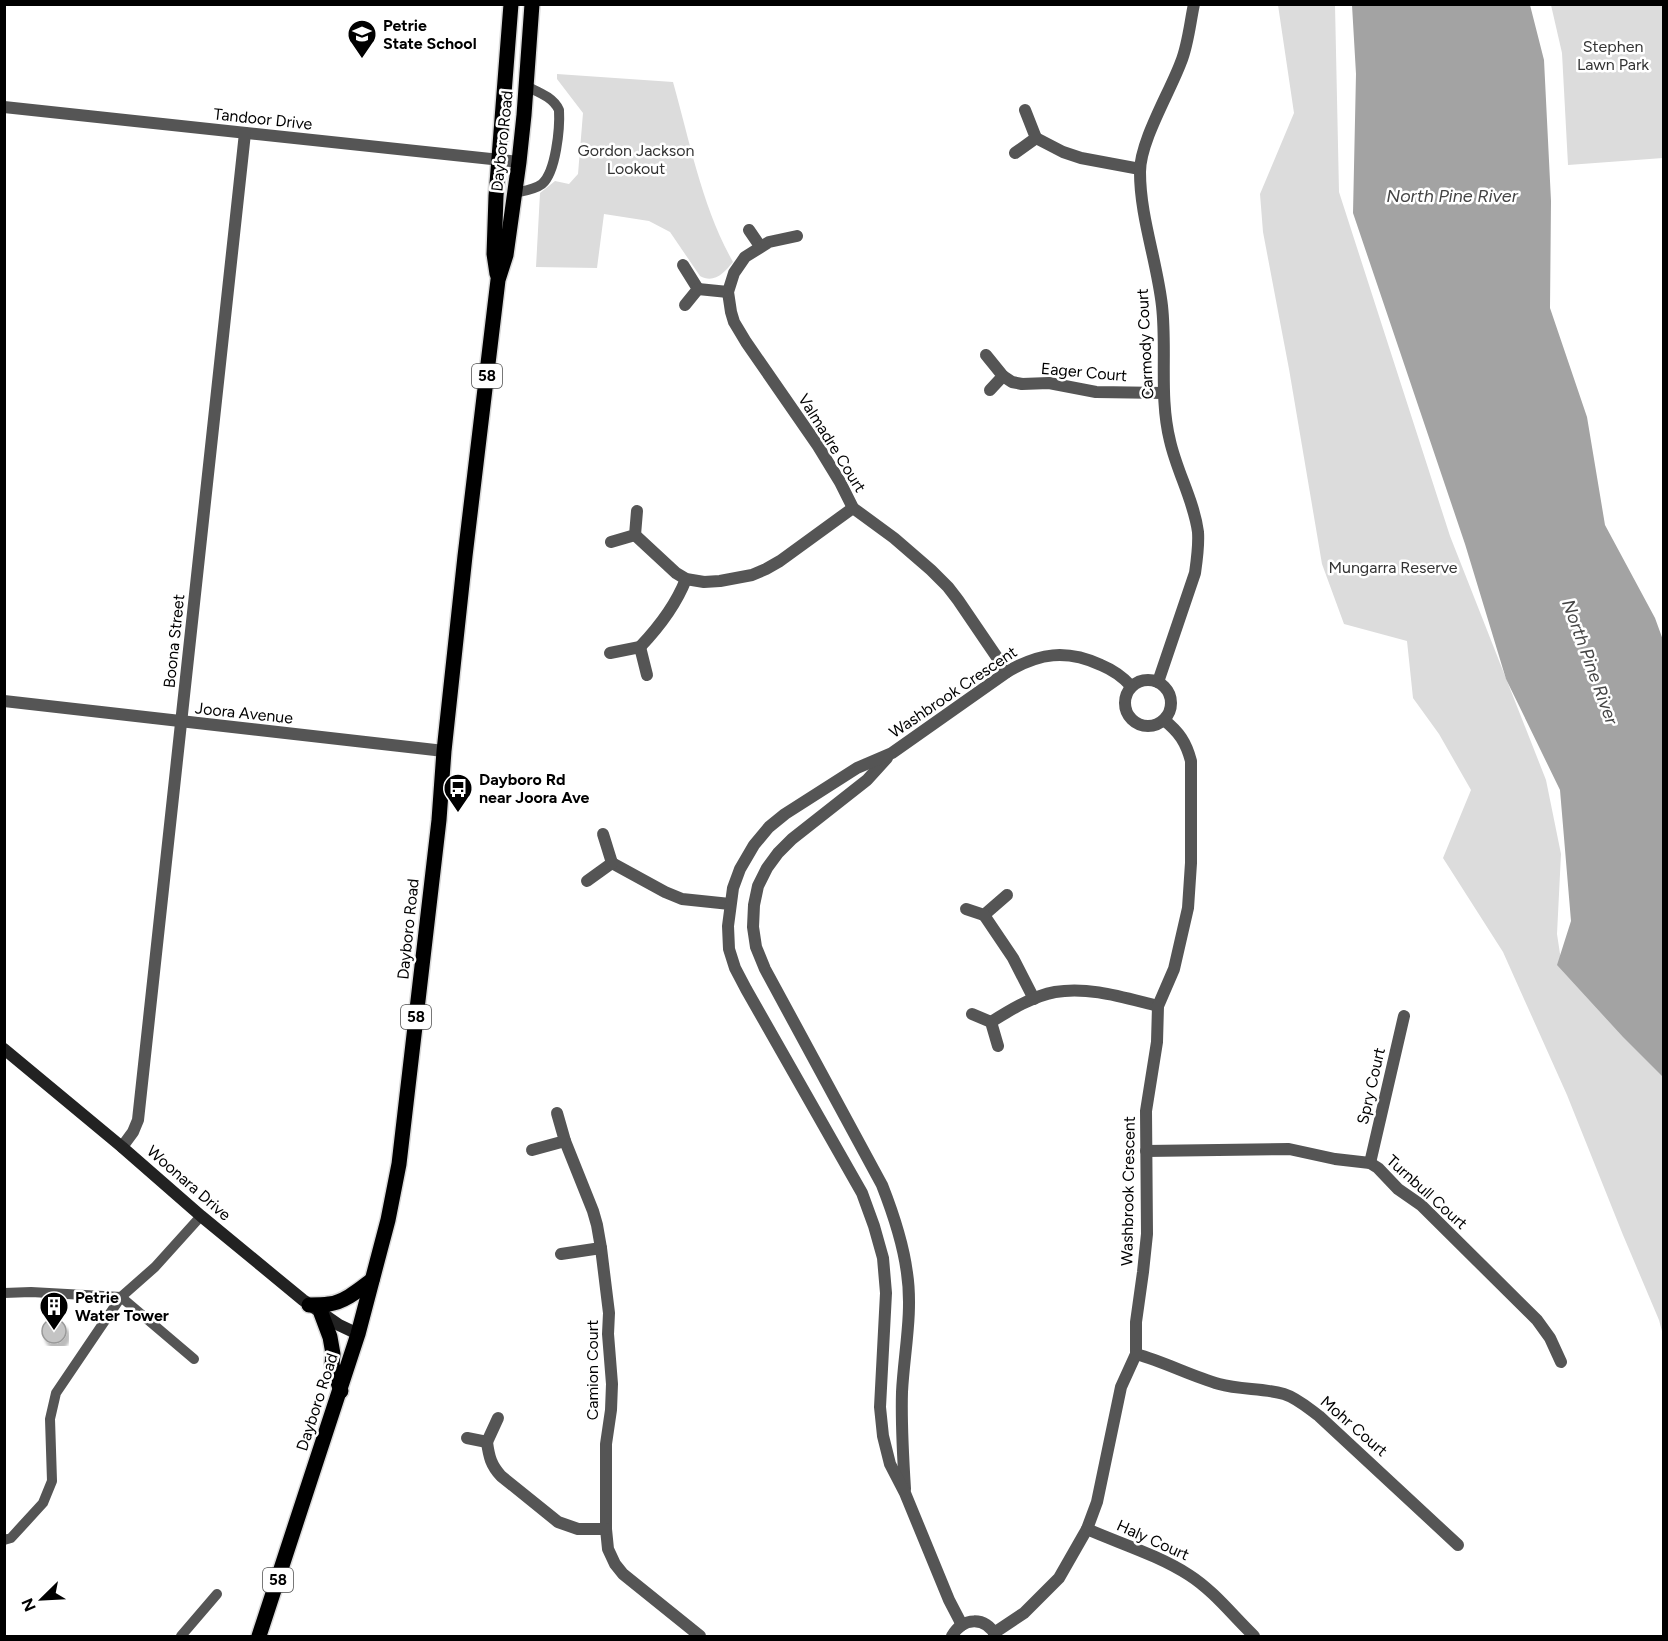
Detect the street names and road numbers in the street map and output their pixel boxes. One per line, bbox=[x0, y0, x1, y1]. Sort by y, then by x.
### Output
street label: Dayboro Road bbox=[487, 89, 517, 193]
street label: Tandoor Drive bbox=[213, 104, 314, 134]
street label: Carmody Court bbox=[1133, 288, 1157, 400]
street label: Eager Court bbox=[1040, 359, 1128, 385]
road number: 58 bbox=[472, 364, 502, 388]
street label: Valmadre Court bbox=[794, 390, 870, 496]
street label: Boona Street bbox=[160, 593, 188, 689]
street label: Washbrook Crescent bbox=[886, 642, 1020, 742]
street label: Joora Avenue bbox=[194, 698, 294, 728]
street label: Dayboro Road bbox=[393, 877, 423, 981]
road number: 58 bbox=[401, 1005, 431, 1029]
street label: Spry Court bbox=[1353, 1046, 1389, 1126]
street label: Washbrook Crescent bbox=[1117, 1116, 1139, 1266]
street label: Woonara Drive bbox=[143, 1141, 235, 1225]
street label: Turnbull Court bbox=[1383, 1151, 1471, 1233]
street label: Camion Court bbox=[583, 1320, 602, 1420]
street label: Dayboro Road bbox=[292, 1351, 342, 1453]
street label: Mohr Court bbox=[1317, 1392, 1391, 1460]
street label: Haly Court bbox=[1114, 1516, 1192, 1564]
road number: 58 bbox=[263, 1568, 293, 1592]

